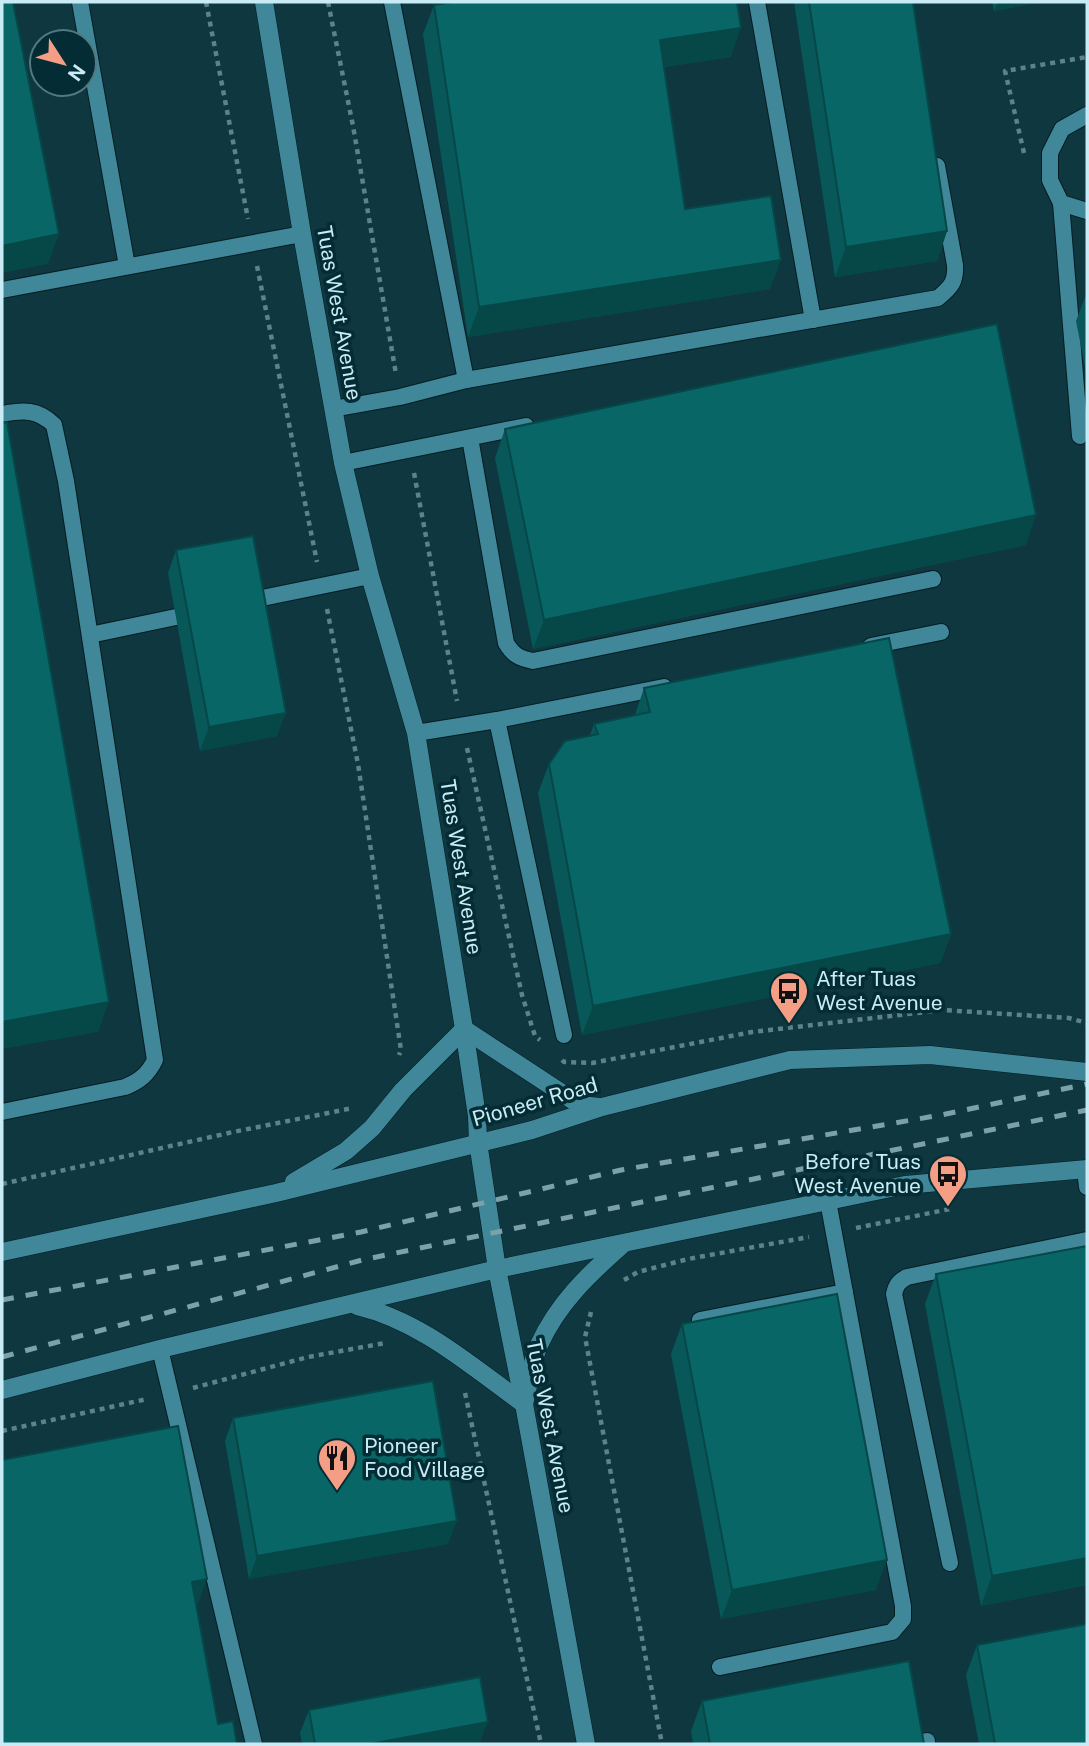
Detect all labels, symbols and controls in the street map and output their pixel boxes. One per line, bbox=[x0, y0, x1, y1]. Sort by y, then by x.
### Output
north arrow bbox=[28, 28, 98, 98]
text: N bbox=[63, 61, 90, 85]
street label: Tuas West Avenue bbox=[312, 224, 367, 402]
street label: Tuas West Avenue bbox=[435, 778, 488, 956]
place label: After Tuas West Avenue bbox=[816, 966, 943, 1015]
bus stop icon: After Tuas West Avenue bbox=[768, 970, 810, 1025]
street label: Pioneer Road bbox=[469, 1072, 601, 1131]
place label: Before Tuas West Avenue bbox=[794, 1149, 921, 1198]
bus stop icon: Before Tuas West Avenue bbox=[927, 1153, 969, 1208]
street label: Tuas West Avenue bbox=[521, 1337, 580, 1515]
place label: Pioneer Food Village bbox=[364, 1433, 485, 1482]
restaurant icon: Pioneer Food Village bbox=[316, 1437, 358, 1492]

